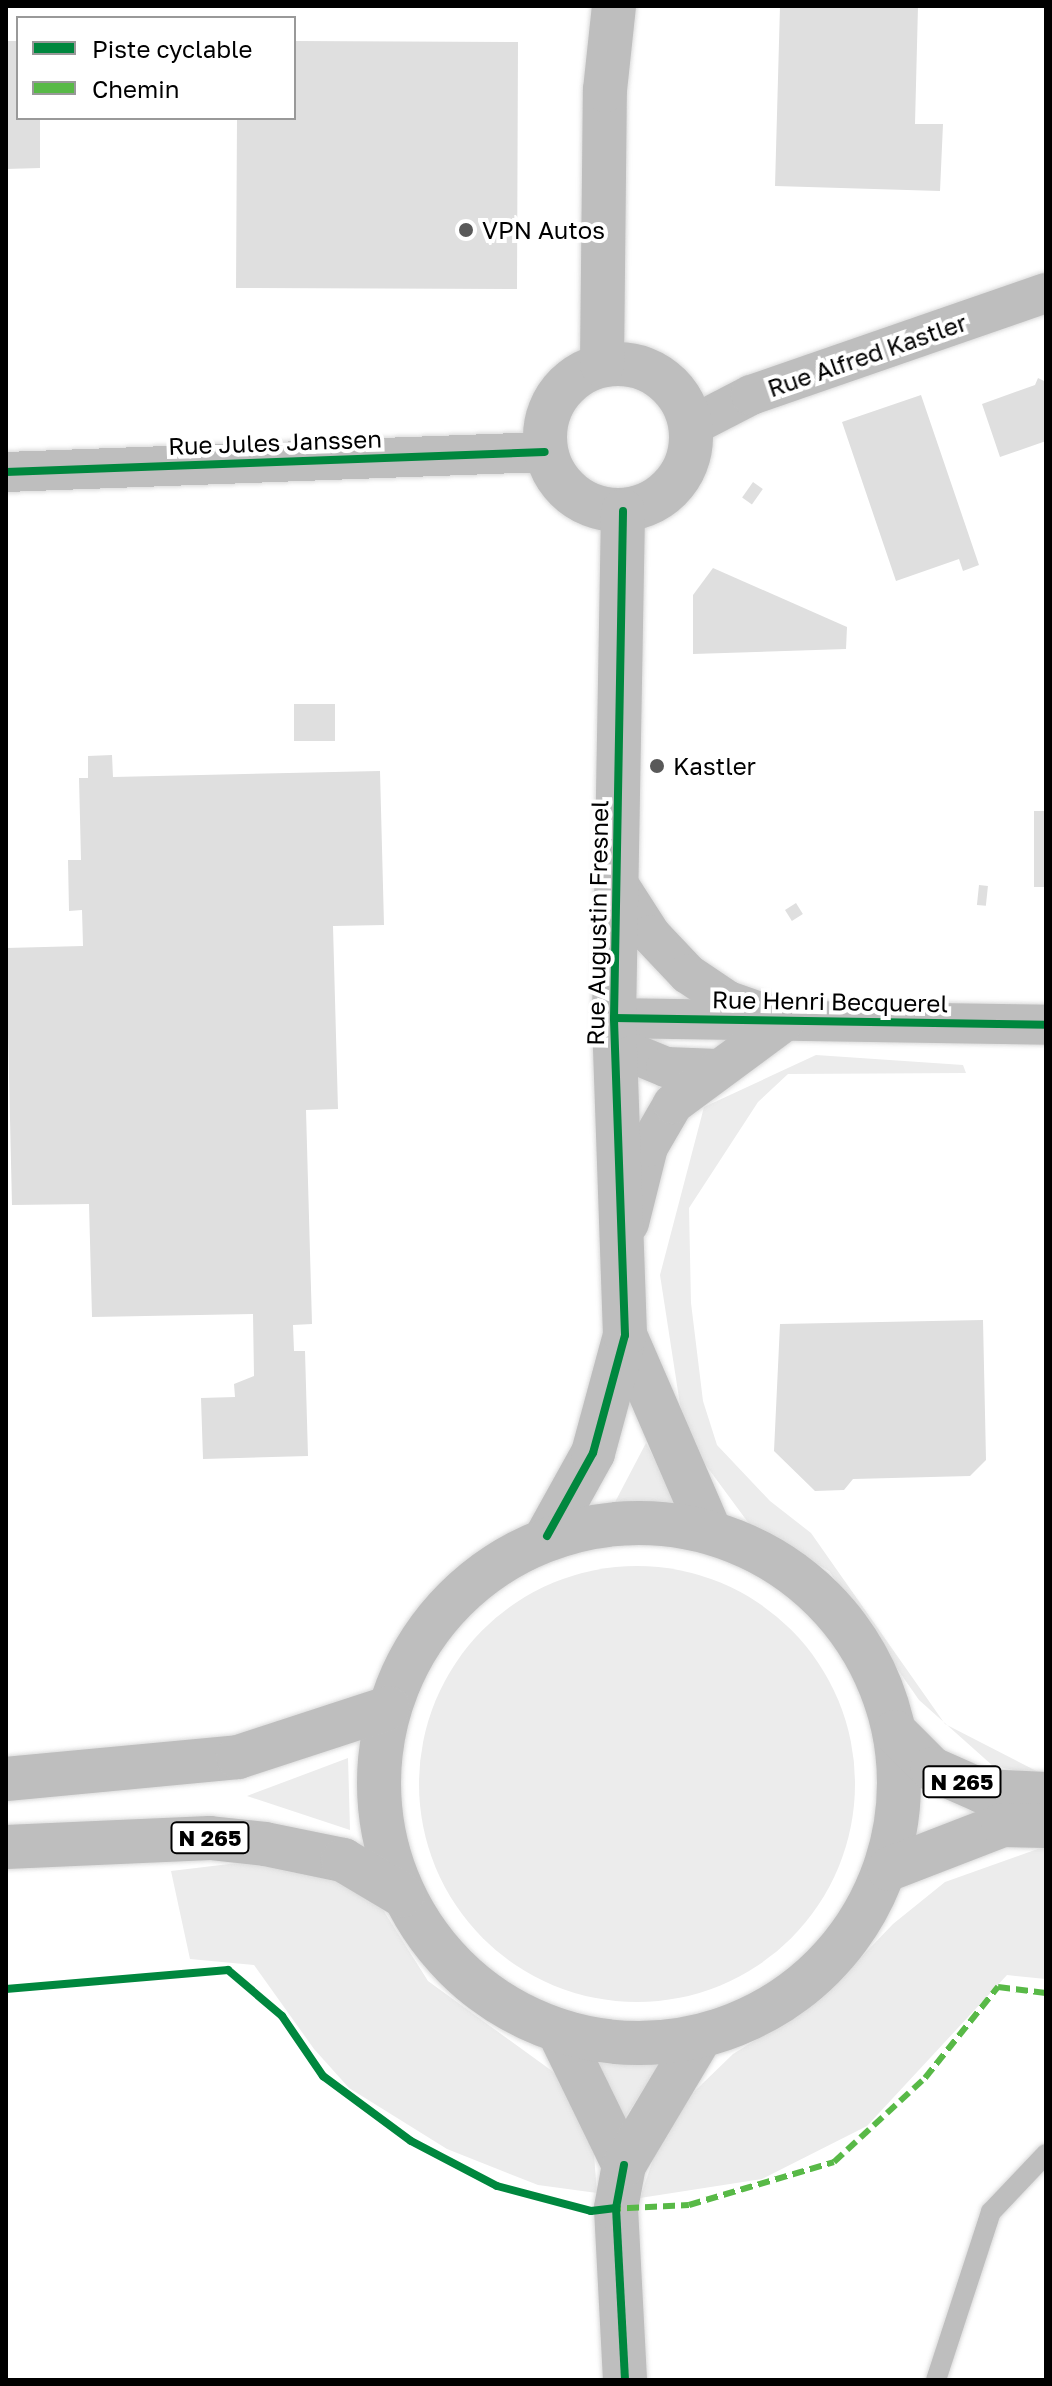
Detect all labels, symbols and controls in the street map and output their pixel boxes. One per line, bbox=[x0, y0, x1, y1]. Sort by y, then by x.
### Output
legend bbox=[16, 16, 296, 120]
text: Piste cyclable bbox=[92, 34, 252, 63]
text: Chemin bbox=[92, 74, 179, 103]
place label: VPN Autos bbox=[482, 216, 605, 244]
marker: VPN Autos bbox=[457, 221, 475, 239]
street label: Rue Alfred Kastler bbox=[764, 307, 970, 403]
street label: Rue Jules Janssen bbox=[168, 424, 382, 460]
place label: Kastler bbox=[673, 752, 756, 780]
marker: Kastler bbox=[648, 757, 666, 775]
street label: Rue Augustin Fresnel bbox=[580, 800, 614, 1046]
street label: Rue Henri Becquerel bbox=[712, 985, 948, 1017]
road number: N 265 bbox=[922, 1764, 1002, 1800]
road number: N 265 bbox=[170, 1820, 250, 1856]

